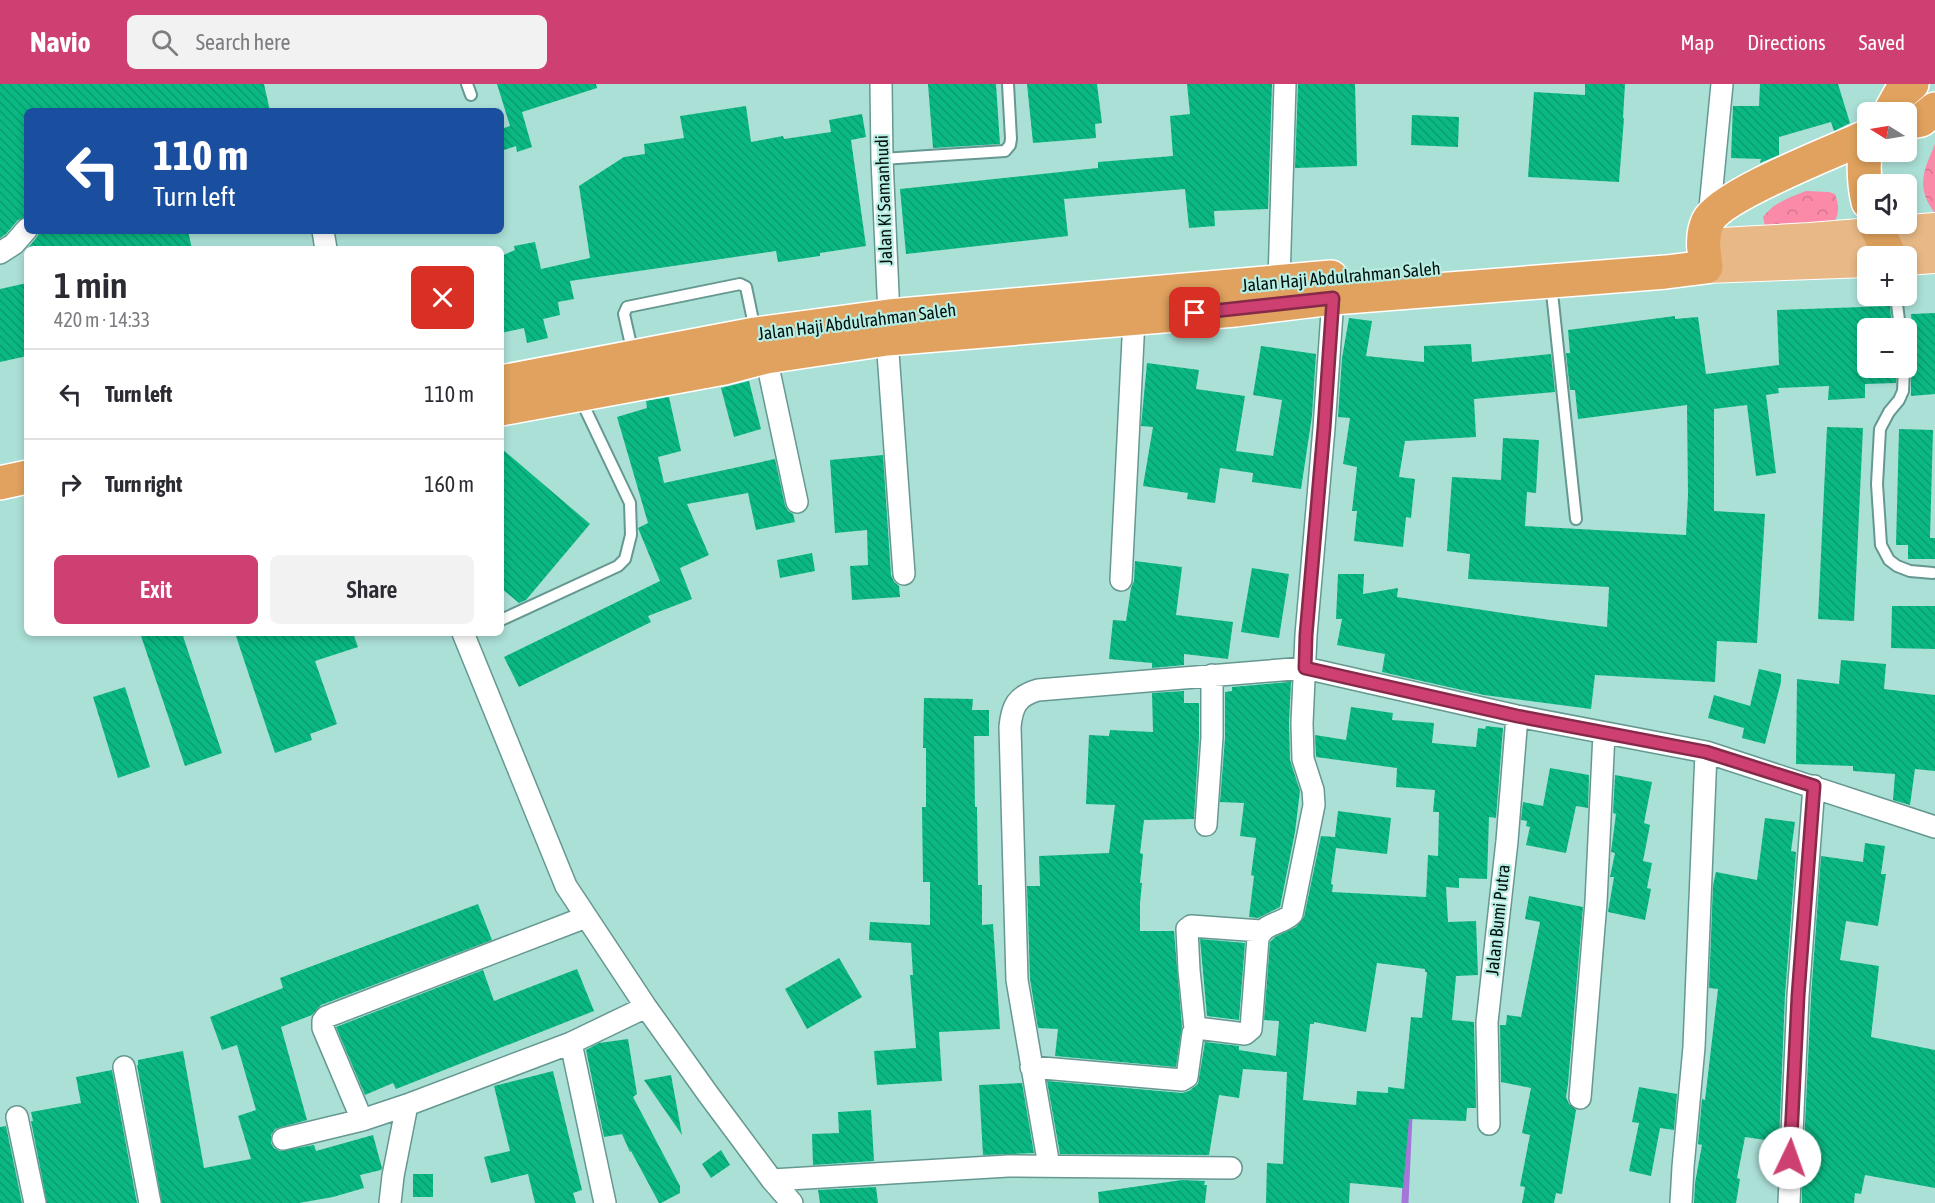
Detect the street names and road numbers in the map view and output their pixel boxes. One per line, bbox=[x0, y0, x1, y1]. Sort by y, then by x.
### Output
street label: Jalan Ki Samanhudi bbox=[871, 135, 896, 265]
street label: Jalan Haji Abdulrahman Saleh bbox=[1241, 257, 1441, 296]
street label: Jalan Haji Abdulrahman Saleh bbox=[757, 299, 957, 344]
street label: Jalan Bumi Putra bbox=[1481, 864, 1514, 976]

